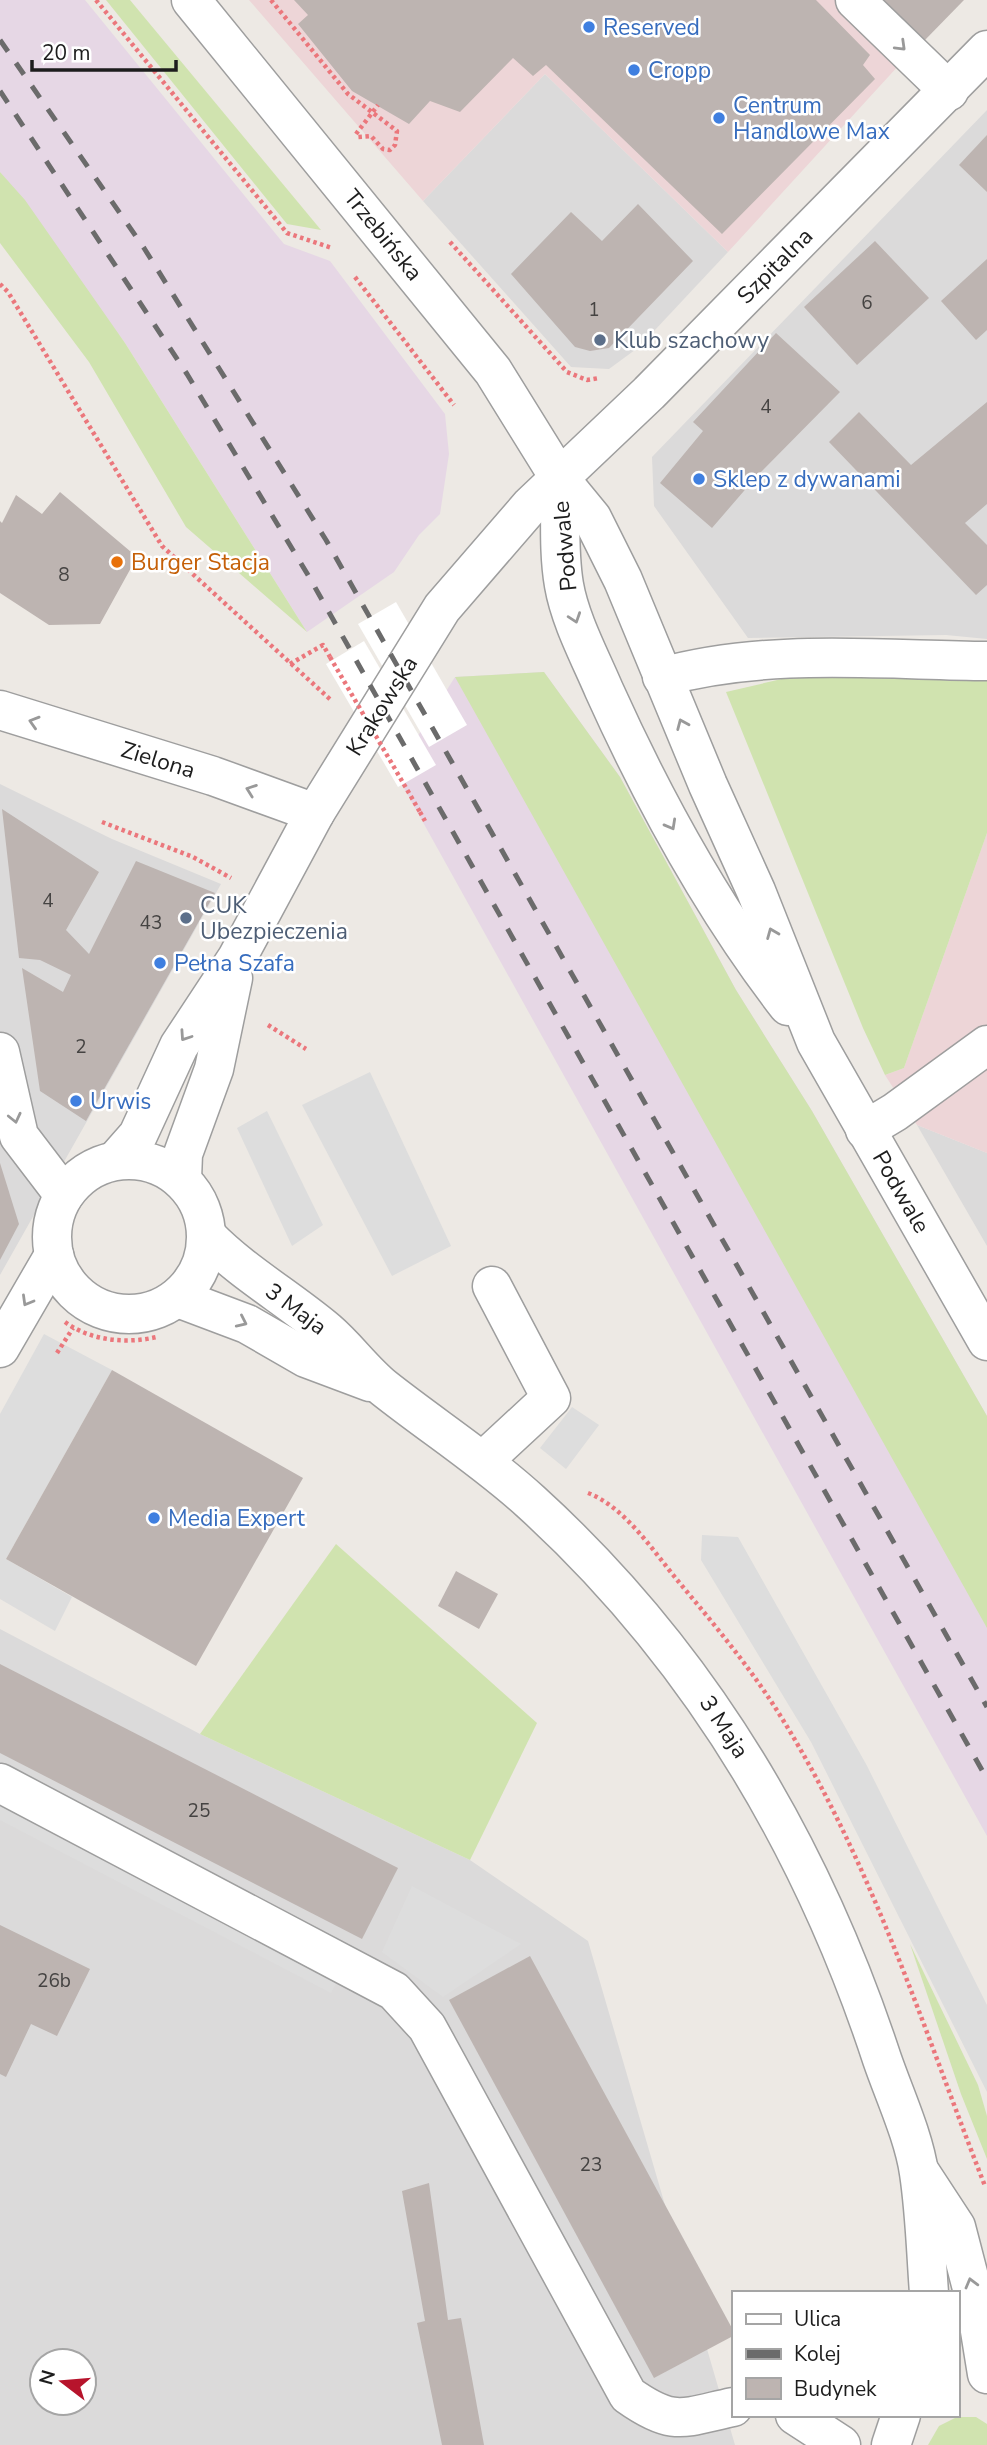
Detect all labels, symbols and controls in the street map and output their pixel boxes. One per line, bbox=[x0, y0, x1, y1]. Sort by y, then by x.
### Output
place label: Reserved bbox=[603, 12, 700, 43]
marker: Reserved bbox=[581, 19, 597, 35]
scale bar bbox=[32, 28, 175, 72]
one-way arrow bbox=[893, 37, 906, 50]
text: 20 m bbox=[42, 39, 91, 67]
place label: Cropp bbox=[648, 55, 711, 86]
marker: Cropp bbox=[626, 62, 642, 78]
place label: Centrum Handlowe Max bbox=[733, 90, 890, 147]
marker: Centrum Handlowe Max bbox=[711, 110, 727, 126]
street label: Trzebińska bbox=[337, 183, 429, 287]
street label: Szpitalna bbox=[730, 221, 820, 311]
house number: 6 bbox=[861, 290, 873, 316]
house number: 1 bbox=[588, 297, 600, 323]
place label: Klub szachowy bbox=[614, 325, 769, 356]
marker: Klub szachowy bbox=[592, 332, 608, 348]
house number: 4 bbox=[760, 394, 772, 420]
place label: Sklep z dywanami bbox=[713, 464, 901, 495]
marker: Sklep z dywanami bbox=[691, 471, 707, 487]
street label: Podwale bbox=[546, 500, 584, 592]
place label: Burger Stacja bbox=[131, 547, 270, 578]
marker: Burger Stacja bbox=[109, 554, 125, 570]
house number: 8 bbox=[58, 562, 70, 588]
one-way arrow bbox=[567, 612, 581, 624]
street label: Krakowska bbox=[339, 650, 425, 762]
one-way arrow bbox=[28, 715, 40, 730]
one-way arrow bbox=[677, 719, 691, 731]
street label: Zielona bbox=[117, 734, 199, 786]
one-way arrow bbox=[245, 785, 257, 799]
one-way arrow bbox=[662, 817, 676, 830]
house number: 4 bbox=[42, 888, 54, 914]
place label: CUK Ubezpieczenia bbox=[200, 890, 348, 947]
house number: 43 bbox=[140, 910, 162, 936]
marker: CUK Ubezpieczenia bbox=[178, 910, 194, 926]
one-way arrow bbox=[767, 928, 781, 940]
place label: Pełna Szafa bbox=[174, 948, 295, 979]
marker: Pełna Szafa bbox=[152, 955, 168, 971]
one-way arrow bbox=[181, 1028, 194, 1041]
house number: 2 bbox=[75, 1034, 87, 1060]
place label: Urwis bbox=[90, 1086, 151, 1117]
marker: Urwis bbox=[68, 1093, 84, 1109]
one-way arrow bbox=[7, 1112, 22, 1124]
street label: Podwale bbox=[865, 1145, 937, 1239]
street label: 3 Maja bbox=[259, 1276, 333, 1342]
one-way arrow bbox=[22, 1294, 35, 1307]
one-way arrow bbox=[235, 1314, 247, 1328]
place label: Media Expert bbox=[168, 1503, 306, 1534]
marker: Media Expert bbox=[146, 1510, 162, 1526]
street label: 3 Maja bbox=[692, 1690, 756, 1764]
house number: 25 bbox=[188, 1798, 210, 1824]
house number: 26b bbox=[37, 1968, 71, 1994]
house number: 23 bbox=[580, 2152, 602, 2178]
one-way arrow bbox=[965, 2277, 979, 2289]
legend bbox=[732, 2291, 959, 2417]
text: Ulica bbox=[794, 2305, 841, 2333]
text: Kolej bbox=[794, 2340, 841, 2368]
north arrow bbox=[28, 2347, 98, 2417]
text: N bbox=[33, 2367, 62, 2388]
text: Budynek bbox=[794, 2375, 877, 2403]

